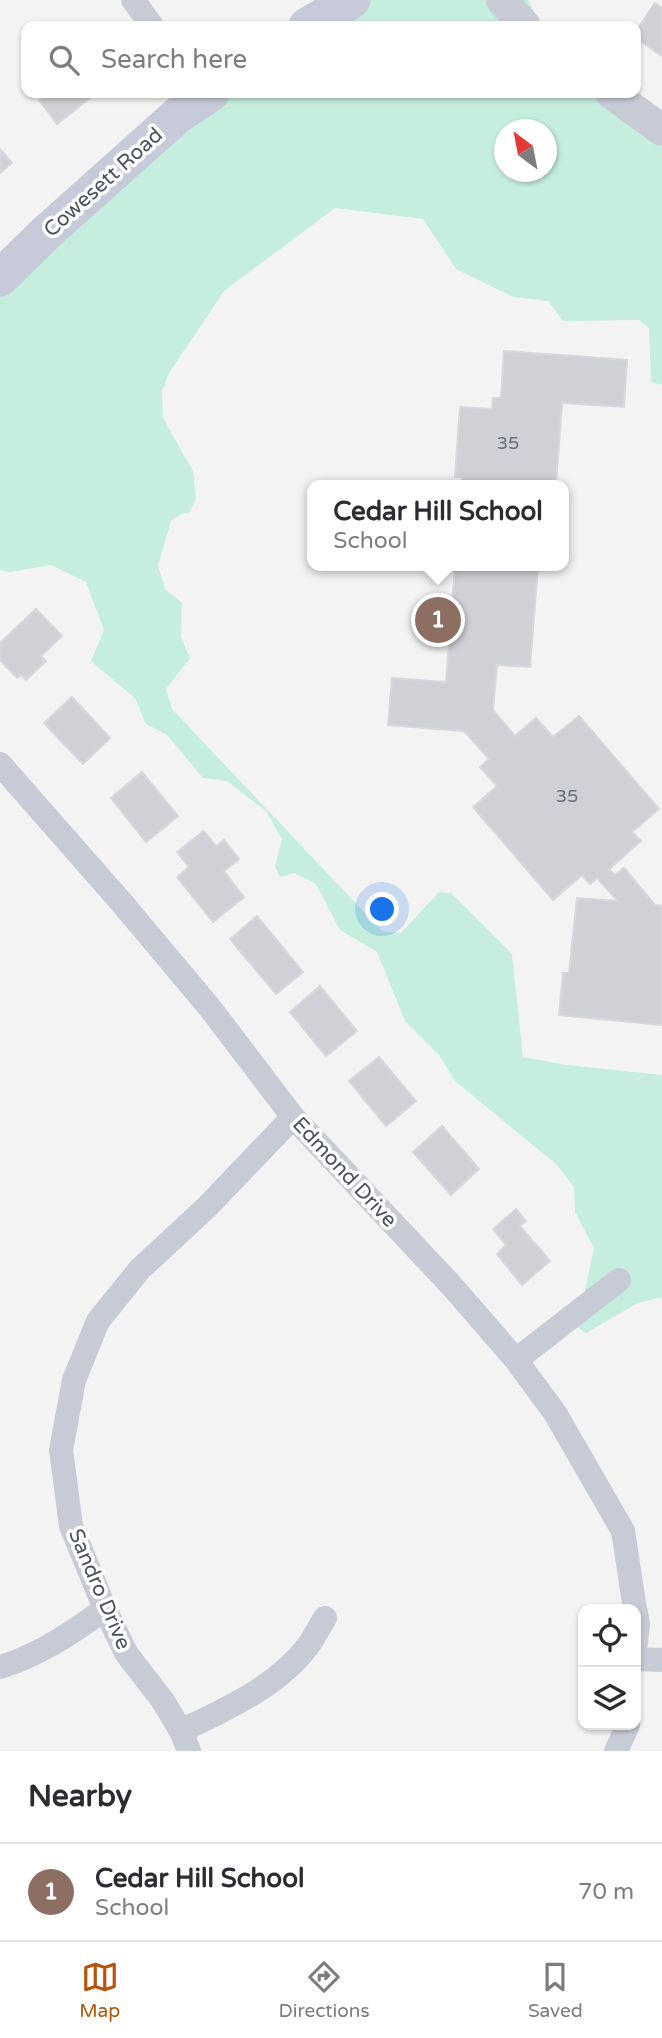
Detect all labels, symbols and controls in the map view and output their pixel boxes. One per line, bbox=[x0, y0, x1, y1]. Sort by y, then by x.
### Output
search box bbox=[21, 21, 641, 98]
icon: search bbox=[45, 41, 83, 79]
text: Search here bbox=[101, 44, 247, 75]
north arrow bbox=[494, 119, 557, 182]
street label: Cowesett Road bbox=[39, 122, 168, 242]
house number: 35 bbox=[497, 432, 519, 454]
popup bbox=[307, 480, 569, 571]
text: Cedar Hill School bbox=[333, 496, 543, 527]
text: School bbox=[333, 527, 407, 555]
pin: 1 bbox=[415, 594, 461, 646]
house number: 35 bbox=[556, 785, 578, 807]
your location bbox=[365, 892, 399, 926]
street label: Edmond Drive bbox=[287, 1112, 402, 1233]
street label: Sandro Drive bbox=[63, 1525, 136, 1653]
map controls bbox=[578, 1604, 641, 1730]
button: locate bbox=[578, 1604, 641, 1667]
button: layers bbox=[578, 1667, 641, 1730]
text: Nearby bbox=[28, 1778, 132, 1815]
text: Cedar Hill School bbox=[95, 1863, 304, 1894]
text: 1 bbox=[44, 1878, 58, 1906]
text: 70 m bbox=[578, 1878, 634, 1906]
text: School bbox=[95, 1894, 169, 1922]
tab: Map bbox=[79, 1958, 120, 2022]
tab: Directions bbox=[279, 1958, 370, 2022]
tab: Saved bbox=[528, 1958, 583, 2022]

